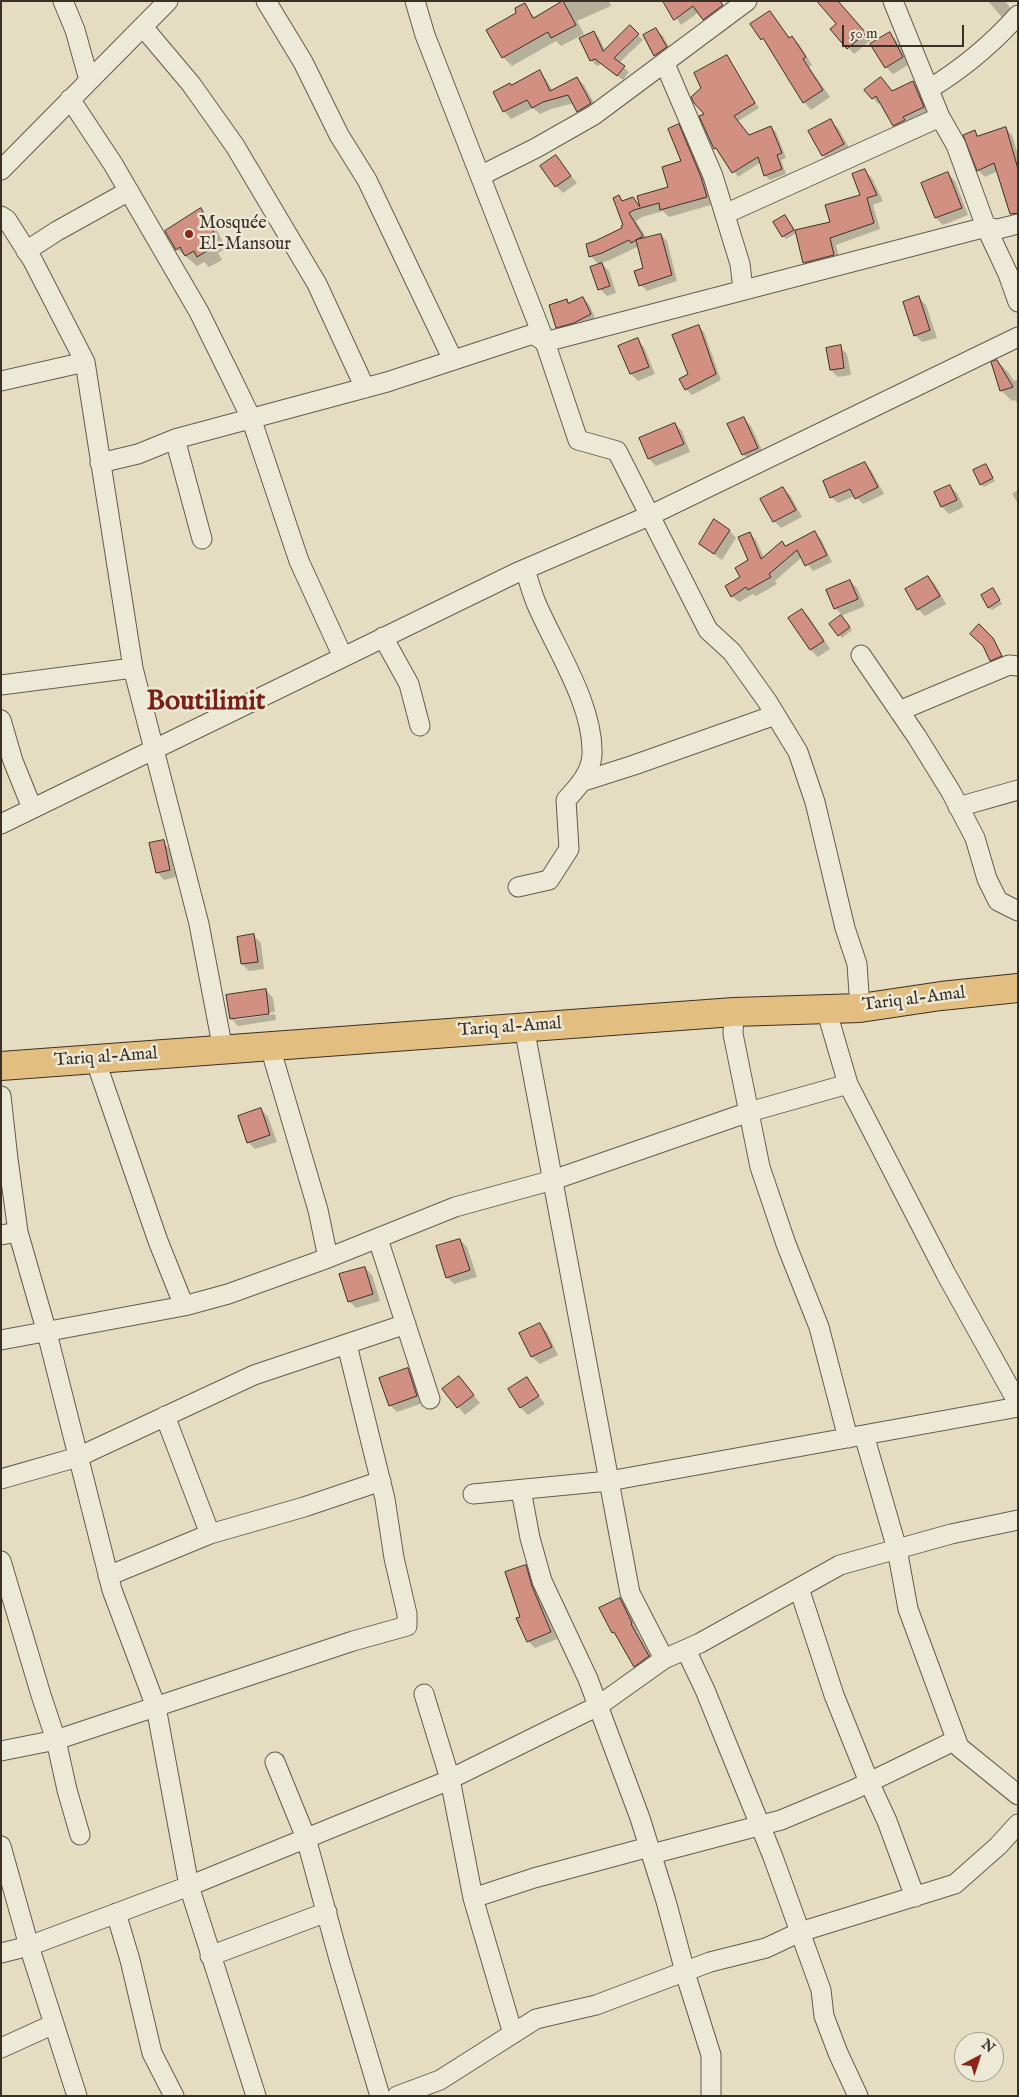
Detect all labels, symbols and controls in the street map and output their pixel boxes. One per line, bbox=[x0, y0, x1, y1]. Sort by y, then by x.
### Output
scale bar bbox=[844, 15, 966, 47]
text: 50 m bbox=[850, 24, 878, 43]
place label: Mosquée El-Mansour bbox=[199, 213, 291, 255]
marker: Mosquée El-Mansour bbox=[183, 228, 195, 240]
district label: Boutilimit bbox=[147, 686, 265, 720]
street label: Tariq al-Amal bbox=[861, 983, 967, 1017]
street label: Tariq al-Amal bbox=[458, 1014, 562, 1042]
street label: Tariq al-Amal bbox=[54, 1044, 158, 1072]
north arrow bbox=[954, 2032, 1004, 2082]
text: N bbox=[978, 2035, 998, 2057]

